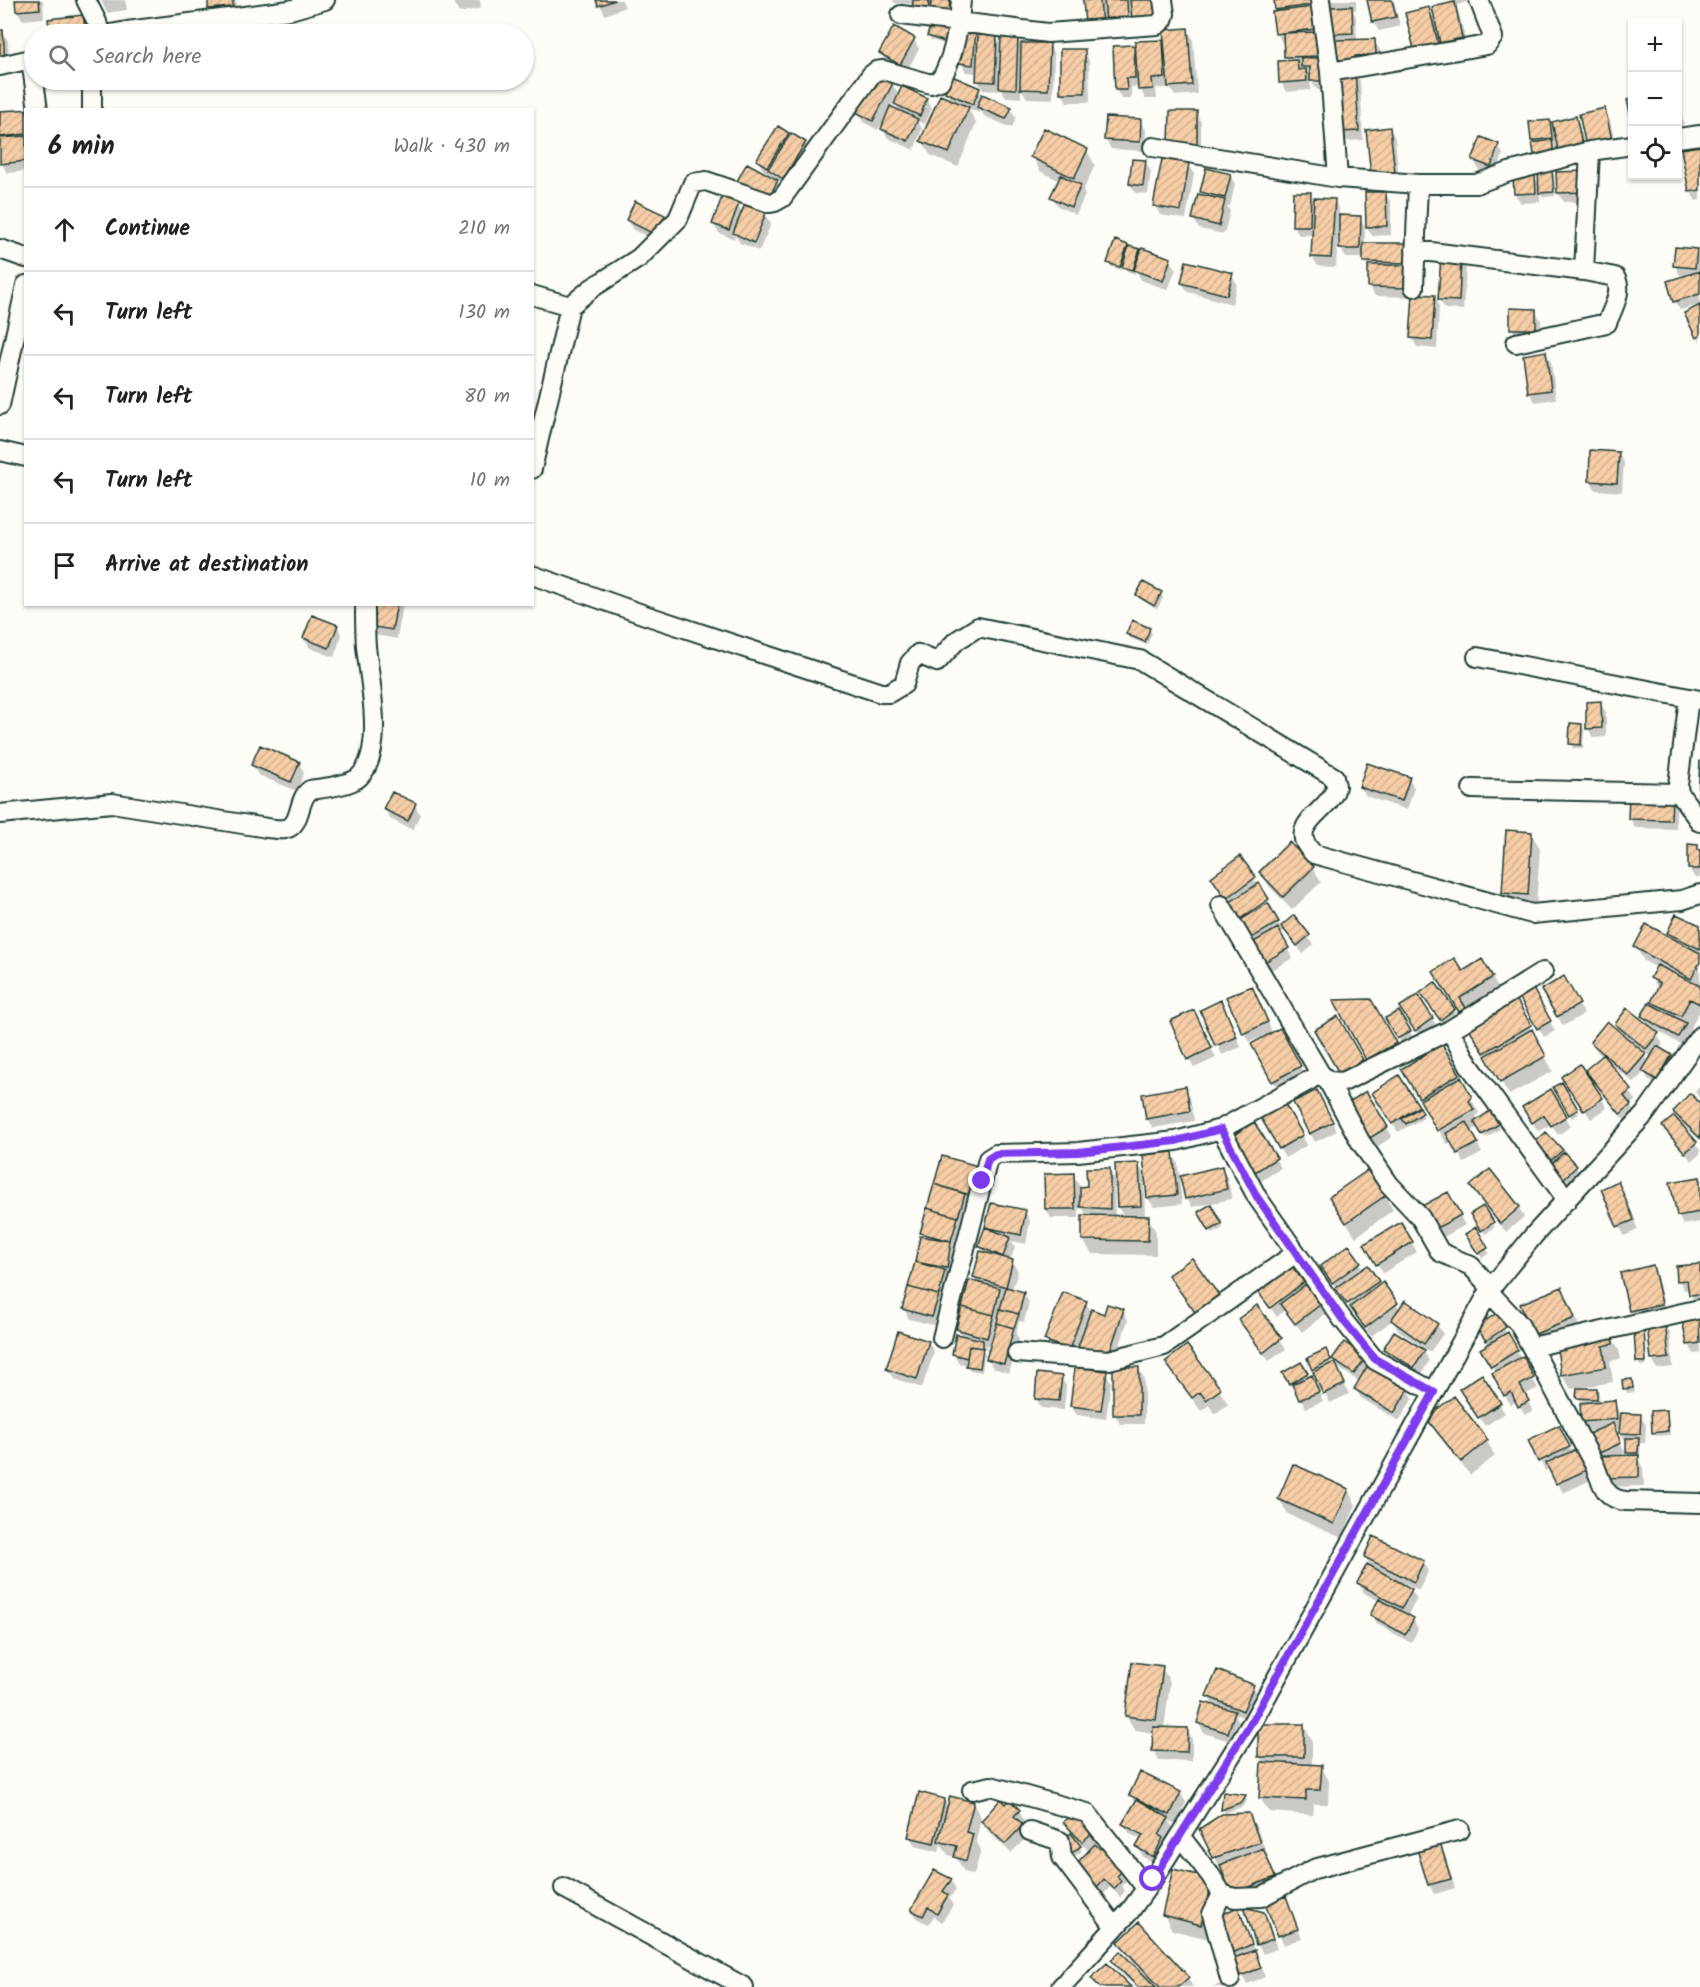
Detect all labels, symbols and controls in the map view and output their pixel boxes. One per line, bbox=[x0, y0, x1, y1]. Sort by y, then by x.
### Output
map controls bbox=[1628, 18, 1682, 180]
button: + bbox=[1628, 18, 1682, 72]
search box bbox=[24, 24, 534, 90]
text: Search here bbox=[93, 40, 201, 75]
icon: search bbox=[45, 41, 78, 74]
button: − bbox=[1628, 72, 1682, 126]
text: 6 min bbox=[48, 126, 115, 168]
button: locate bbox=[1628, 126, 1682, 180]
text: Walk · 430 m bbox=[394, 131, 510, 163]
text: Continue bbox=[105, 212, 190, 247]
icon: ahead bbox=[48, 213, 81, 246]
text: 210 m bbox=[458, 213, 510, 245]
text: Turn left bbox=[105, 296, 192, 331]
icon: left bbox=[48, 297, 81, 330]
text: 130 m bbox=[458, 297, 510, 329]
text: Turn left bbox=[105, 380, 192, 415]
icon: left bbox=[48, 381, 81, 414]
text: 80 m bbox=[464, 381, 510, 413]
text: Turn left bbox=[105, 464, 192, 499]
icon: left bbox=[48, 465, 81, 498]
text: 10 m bbox=[470, 465, 510, 497]
text: Arrive at destination bbox=[105, 548, 308, 583]
icon: arrive bbox=[48, 549, 81, 582]
route end bbox=[968, 1167, 994, 1193]
route start bbox=[1139, 1865, 1165, 1891]

